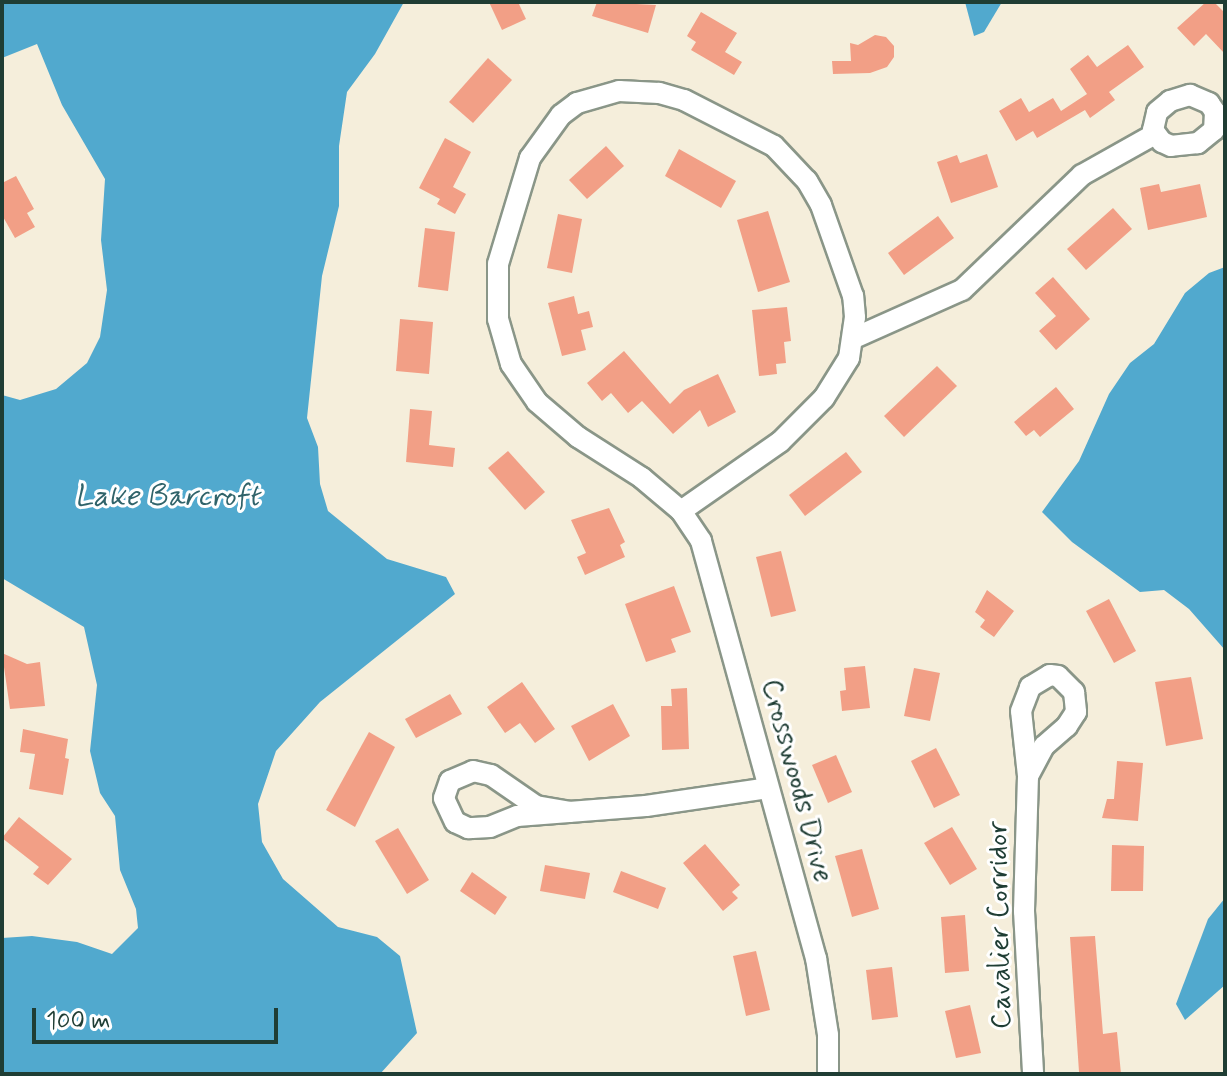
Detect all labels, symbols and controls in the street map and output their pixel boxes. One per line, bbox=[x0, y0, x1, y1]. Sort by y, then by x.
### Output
water label: Lake Barcroft bbox=[77, 479, 257, 515]
street label: Crosswoods Drive bbox=[753, 677, 839, 885]
street label: Cavalier Corridor bbox=[982, 820, 1020, 1030]
scale bar bbox=[36, 992, 282, 1042]
text: 100 m bbox=[46, 1006, 110, 1037]

